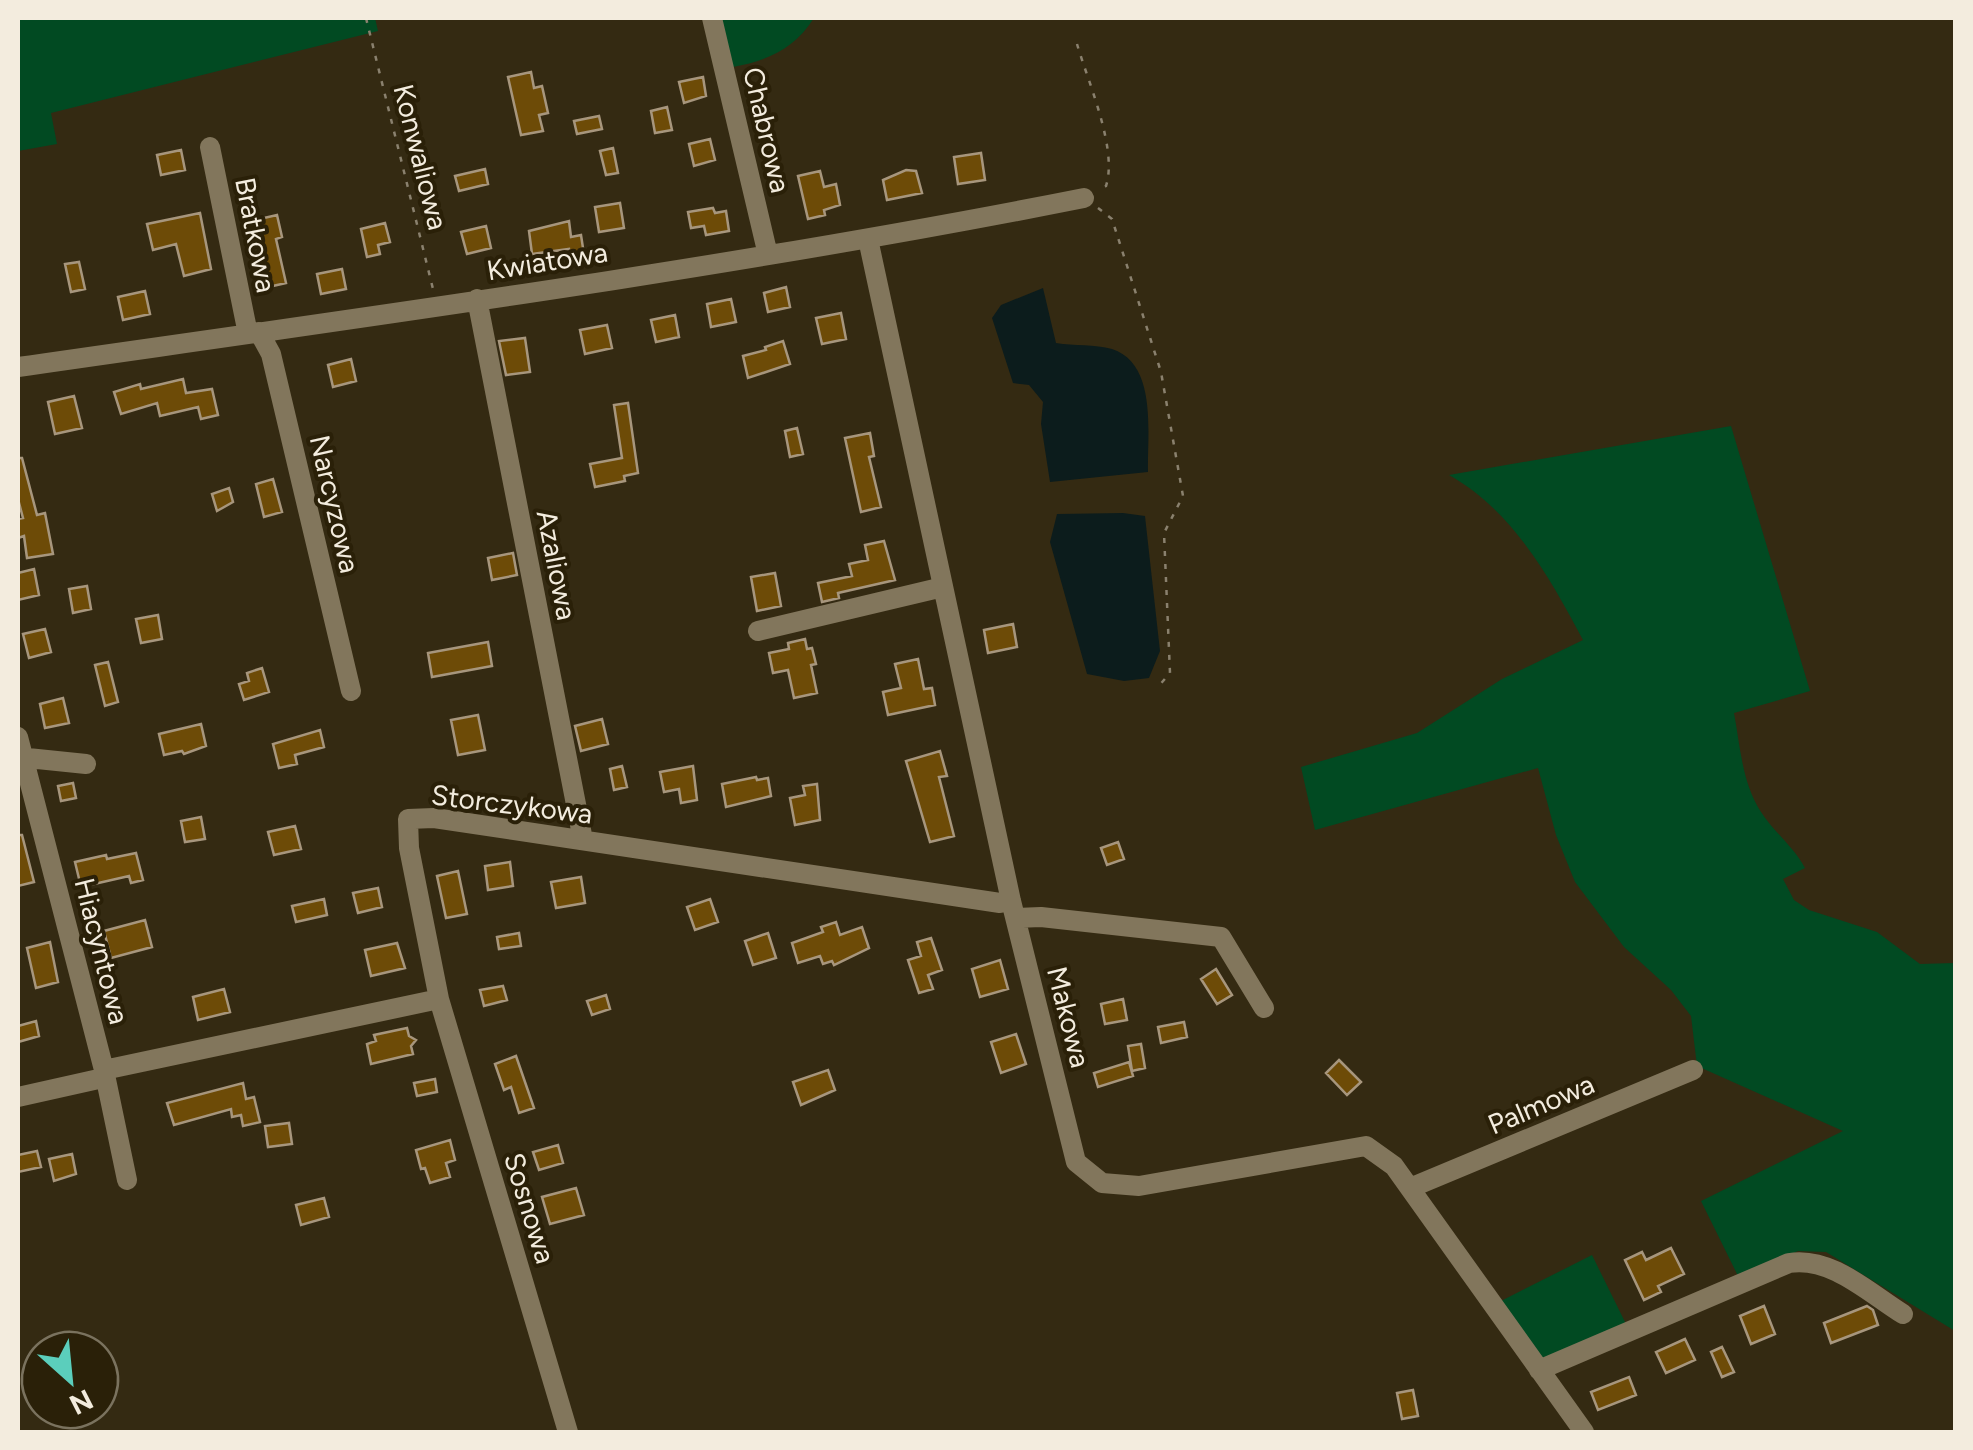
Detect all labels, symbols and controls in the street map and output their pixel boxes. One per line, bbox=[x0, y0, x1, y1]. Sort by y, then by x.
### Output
street label: Chabrowa bbox=[736, 64, 798, 196]
street label: Konwaliowa bbox=[387, 81, 455, 233]
street label: Bratkowa bbox=[228, 175, 284, 295]
street label: Kwiatowa bbox=[484, 235, 610, 287]
street label: Narcyzowa bbox=[303, 432, 367, 576]
street label: Azaliowa bbox=[530, 507, 584, 623]
street label: Storczykowa bbox=[429, 777, 595, 831]
street label: Hiacyntowa bbox=[67, 874, 137, 1028]
street label: Makowa bbox=[1040, 963, 1098, 1071]
street label: Palmowa bbox=[1483, 1066, 1599, 1142]
street label: Sosnowa bbox=[497, 1149, 563, 1267]
north arrow bbox=[20, 1330, 120, 1430]
text: N bbox=[64, 1382, 99, 1422]

